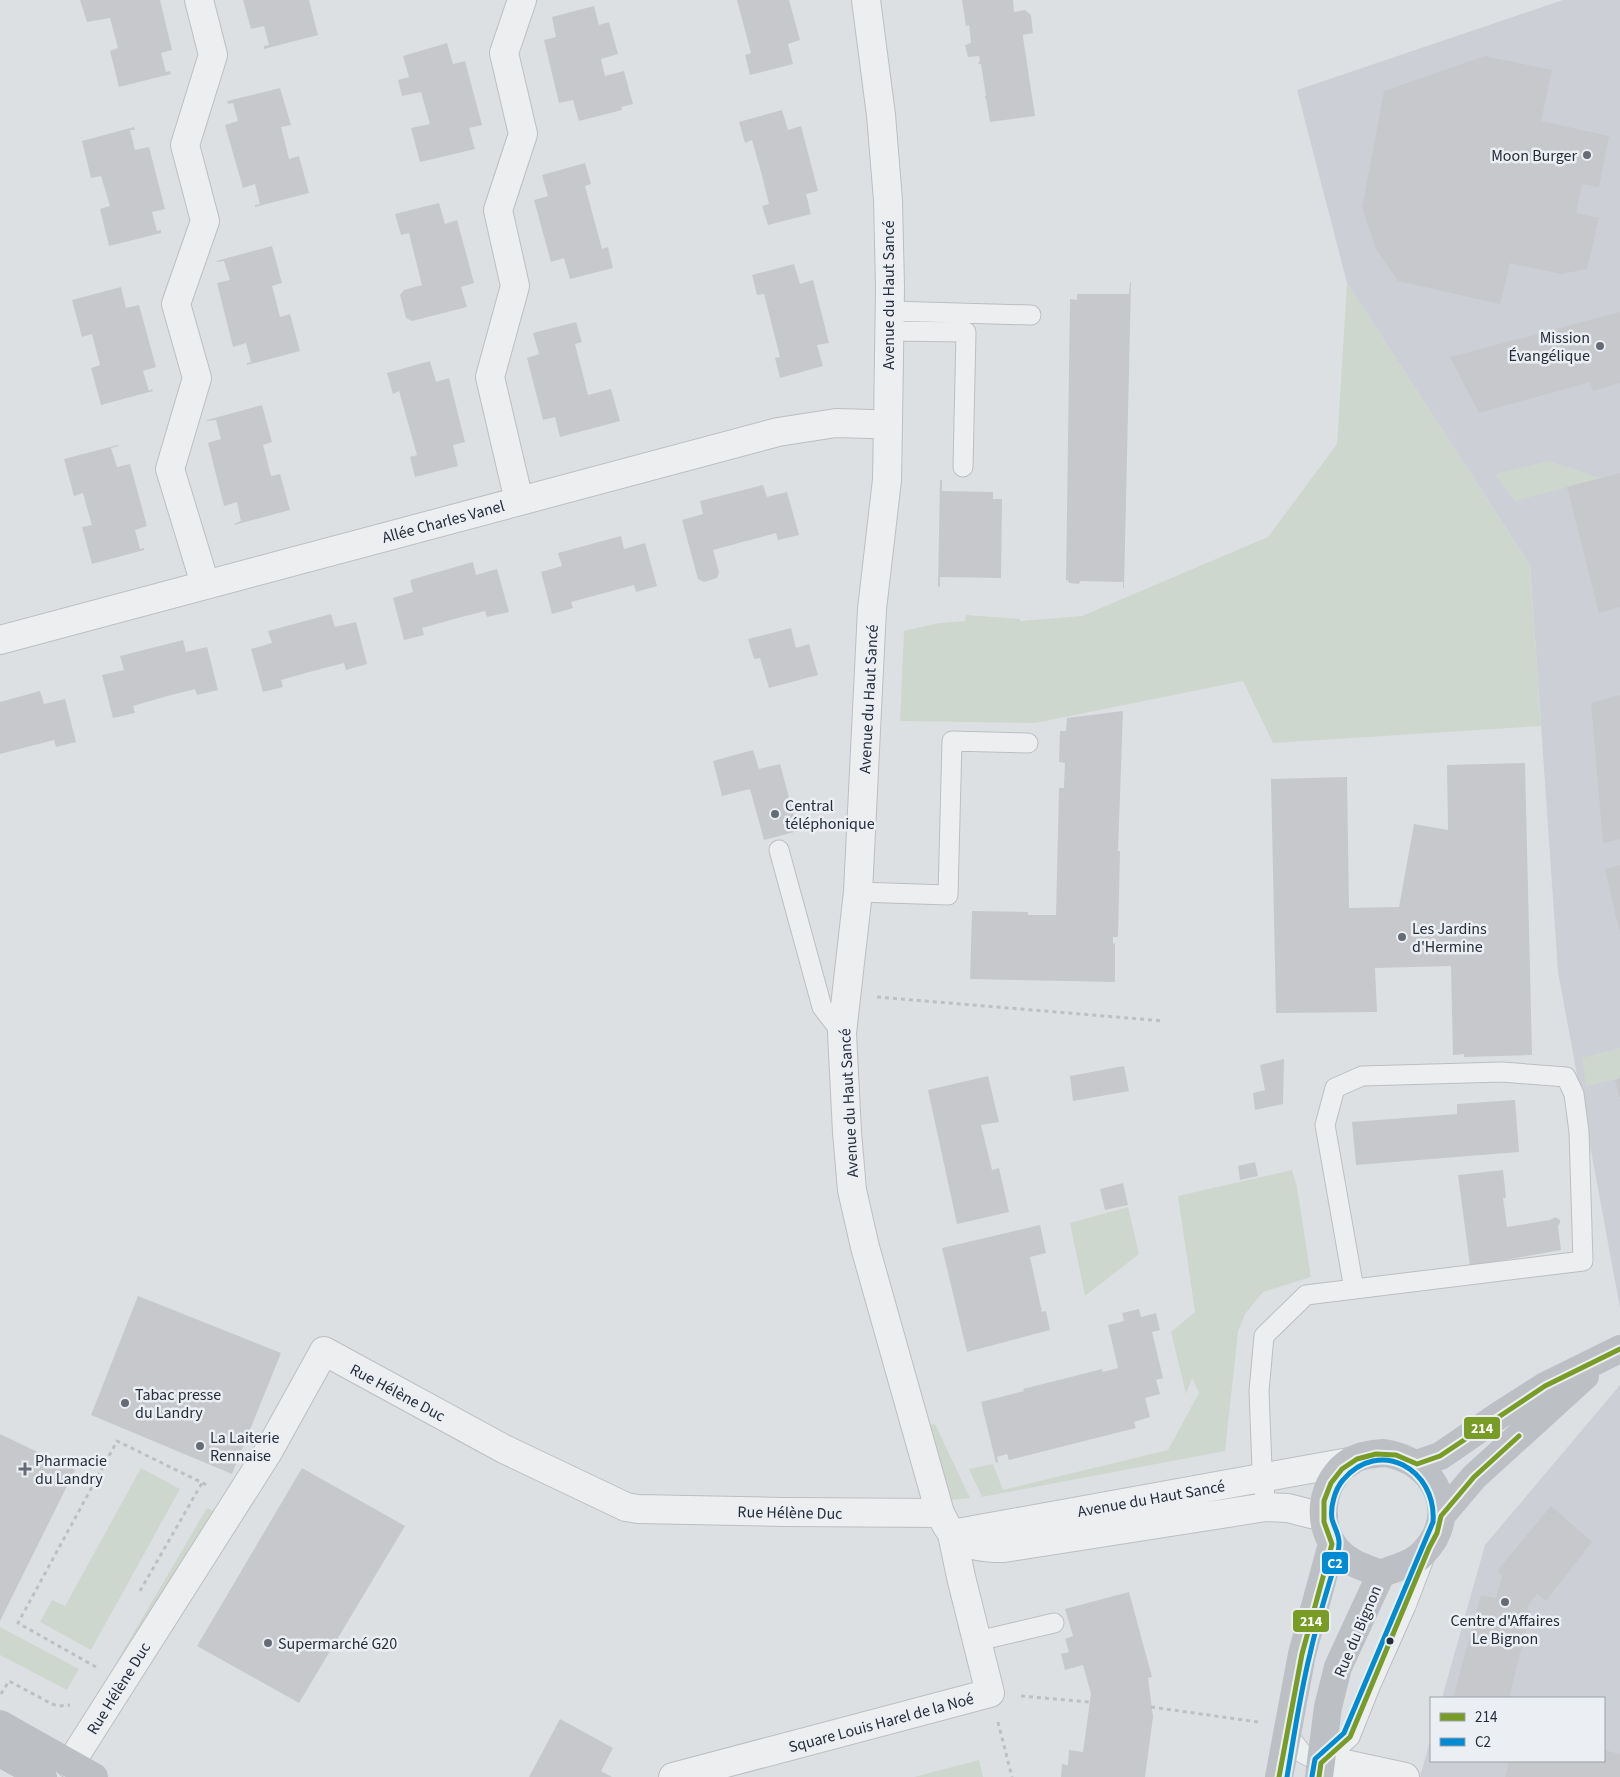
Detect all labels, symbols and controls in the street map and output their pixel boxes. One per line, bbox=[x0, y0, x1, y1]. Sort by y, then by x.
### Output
place label: Moon Burger bbox=[1491, 145, 1577, 167]
marker: Moon Burger bbox=[1581, 149, 1593, 161]
street label: Avenue du Haut Sancé bbox=[878, 220, 900, 370]
place label: Mission Évangélique bbox=[1508, 327, 1590, 367]
marker: Mission Évangélique bbox=[1594, 340, 1606, 352]
street label: Allée Charles Vanel bbox=[380, 495, 507, 549]
street label: Avenue du Haut Sancé bbox=[854, 624, 884, 774]
place label: Central téléphonique bbox=[785, 795, 875, 835]
marker: Central téléphonique bbox=[769, 808, 781, 820]
place label: Les Jardins d'Hermine bbox=[1412, 918, 1487, 958]
marker: Les Jardins d'Hermine bbox=[1396, 931, 1408, 943]
street label: Avenue du Haut Sancé bbox=[834, 1028, 864, 1178]
street label: Rue Hélène Duc bbox=[346, 1359, 449, 1427]
place label: Tabac presse du Landry bbox=[135, 1384, 221, 1424]
marker: Tabac presse du Landry bbox=[119, 1397, 131, 1409]
line badge: 214 bbox=[1463, 1416, 1501, 1440]
text: 214 bbox=[1471, 1419, 1494, 1439]
place label: La Laiterie Rennaise bbox=[210, 1427, 279, 1467]
marker: La Laiterie Rennaise bbox=[194, 1440, 206, 1452]
place label: Pharmacie du Landry bbox=[35, 1450, 107, 1490]
marker: Pharmacie du Landry bbox=[19, 1463, 31, 1475]
street label: Avenue du Haut Sancé bbox=[1076, 1475, 1227, 1523]
street label: Rue Hélène Duc bbox=[737, 1501, 843, 1525]
line badge: C2 bbox=[1321, 1551, 1349, 1575]
text: C2 bbox=[1327, 1554, 1343, 1574]
street label: Rue du Bignon bbox=[1329, 1582, 1387, 1680]
marker: Centre d'Affaires Le Bignon bbox=[1499, 1596, 1511, 1608]
line badge: 214 bbox=[1292, 1609, 1330, 1633]
place label: Centre d'Affaires Le Bignon bbox=[1450, 1610, 1560, 1650]
text: 214 bbox=[1300, 1612, 1323, 1632]
place label: Supermarché G20 bbox=[278, 1633, 397, 1655]
unlabelled marker bbox=[1385, 1636, 1395, 1646]
marker: Supermarché G20 bbox=[262, 1637, 274, 1649]
street label: Rue Hélène Duc bbox=[82, 1638, 156, 1739]
street label: Square Louis Harel de la Noé bbox=[786, 1688, 976, 1758]
legend bbox=[1430, 1697, 1605, 1762]
text: 214 bbox=[1475, 1707, 1498, 1728]
text: C2 bbox=[1475, 1732, 1491, 1753]

